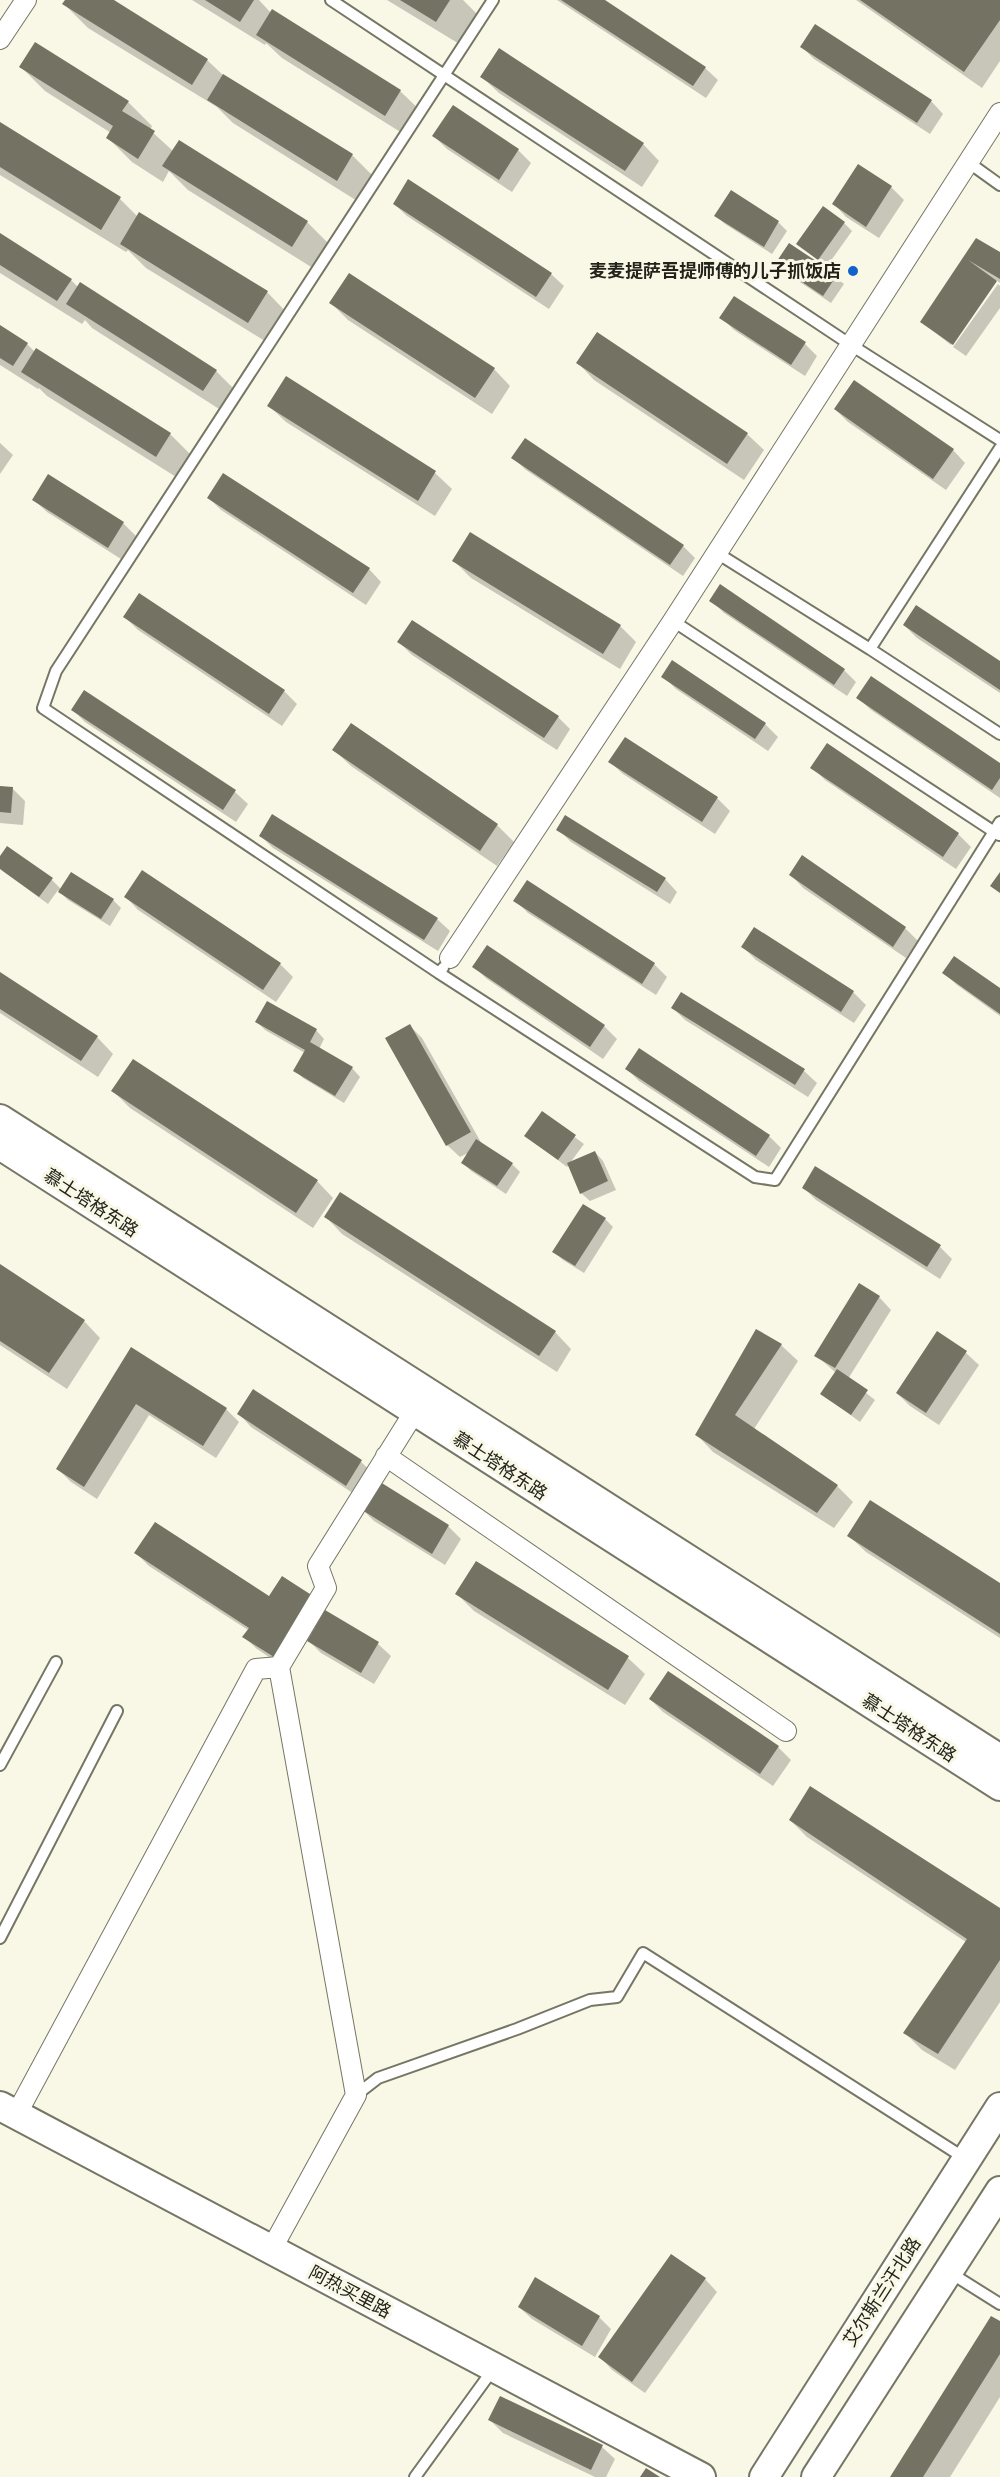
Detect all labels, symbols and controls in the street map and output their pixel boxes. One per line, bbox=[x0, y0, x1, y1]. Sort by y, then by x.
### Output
place label: 麦麦提萨吾提师傅的儿子抓饭店 bbox=[589, 258, 841, 285]
marker: 麦麦提萨吾提师傅的儿子抓饭店 bbox=[846, 264, 860, 278]
street label: 慕士塔格东路 bbox=[38, 1163, 143, 1244]
street label: 慕士塔格东路 bbox=[447, 1426, 552, 1507]
street label: 慕士塔格东路 bbox=[856, 1688, 961, 1769]
street label: 艾尔斯兰汗北路 bbox=[837, 2232, 928, 2352]
street label: 阿热买里路 bbox=[304, 2259, 396, 2325]

